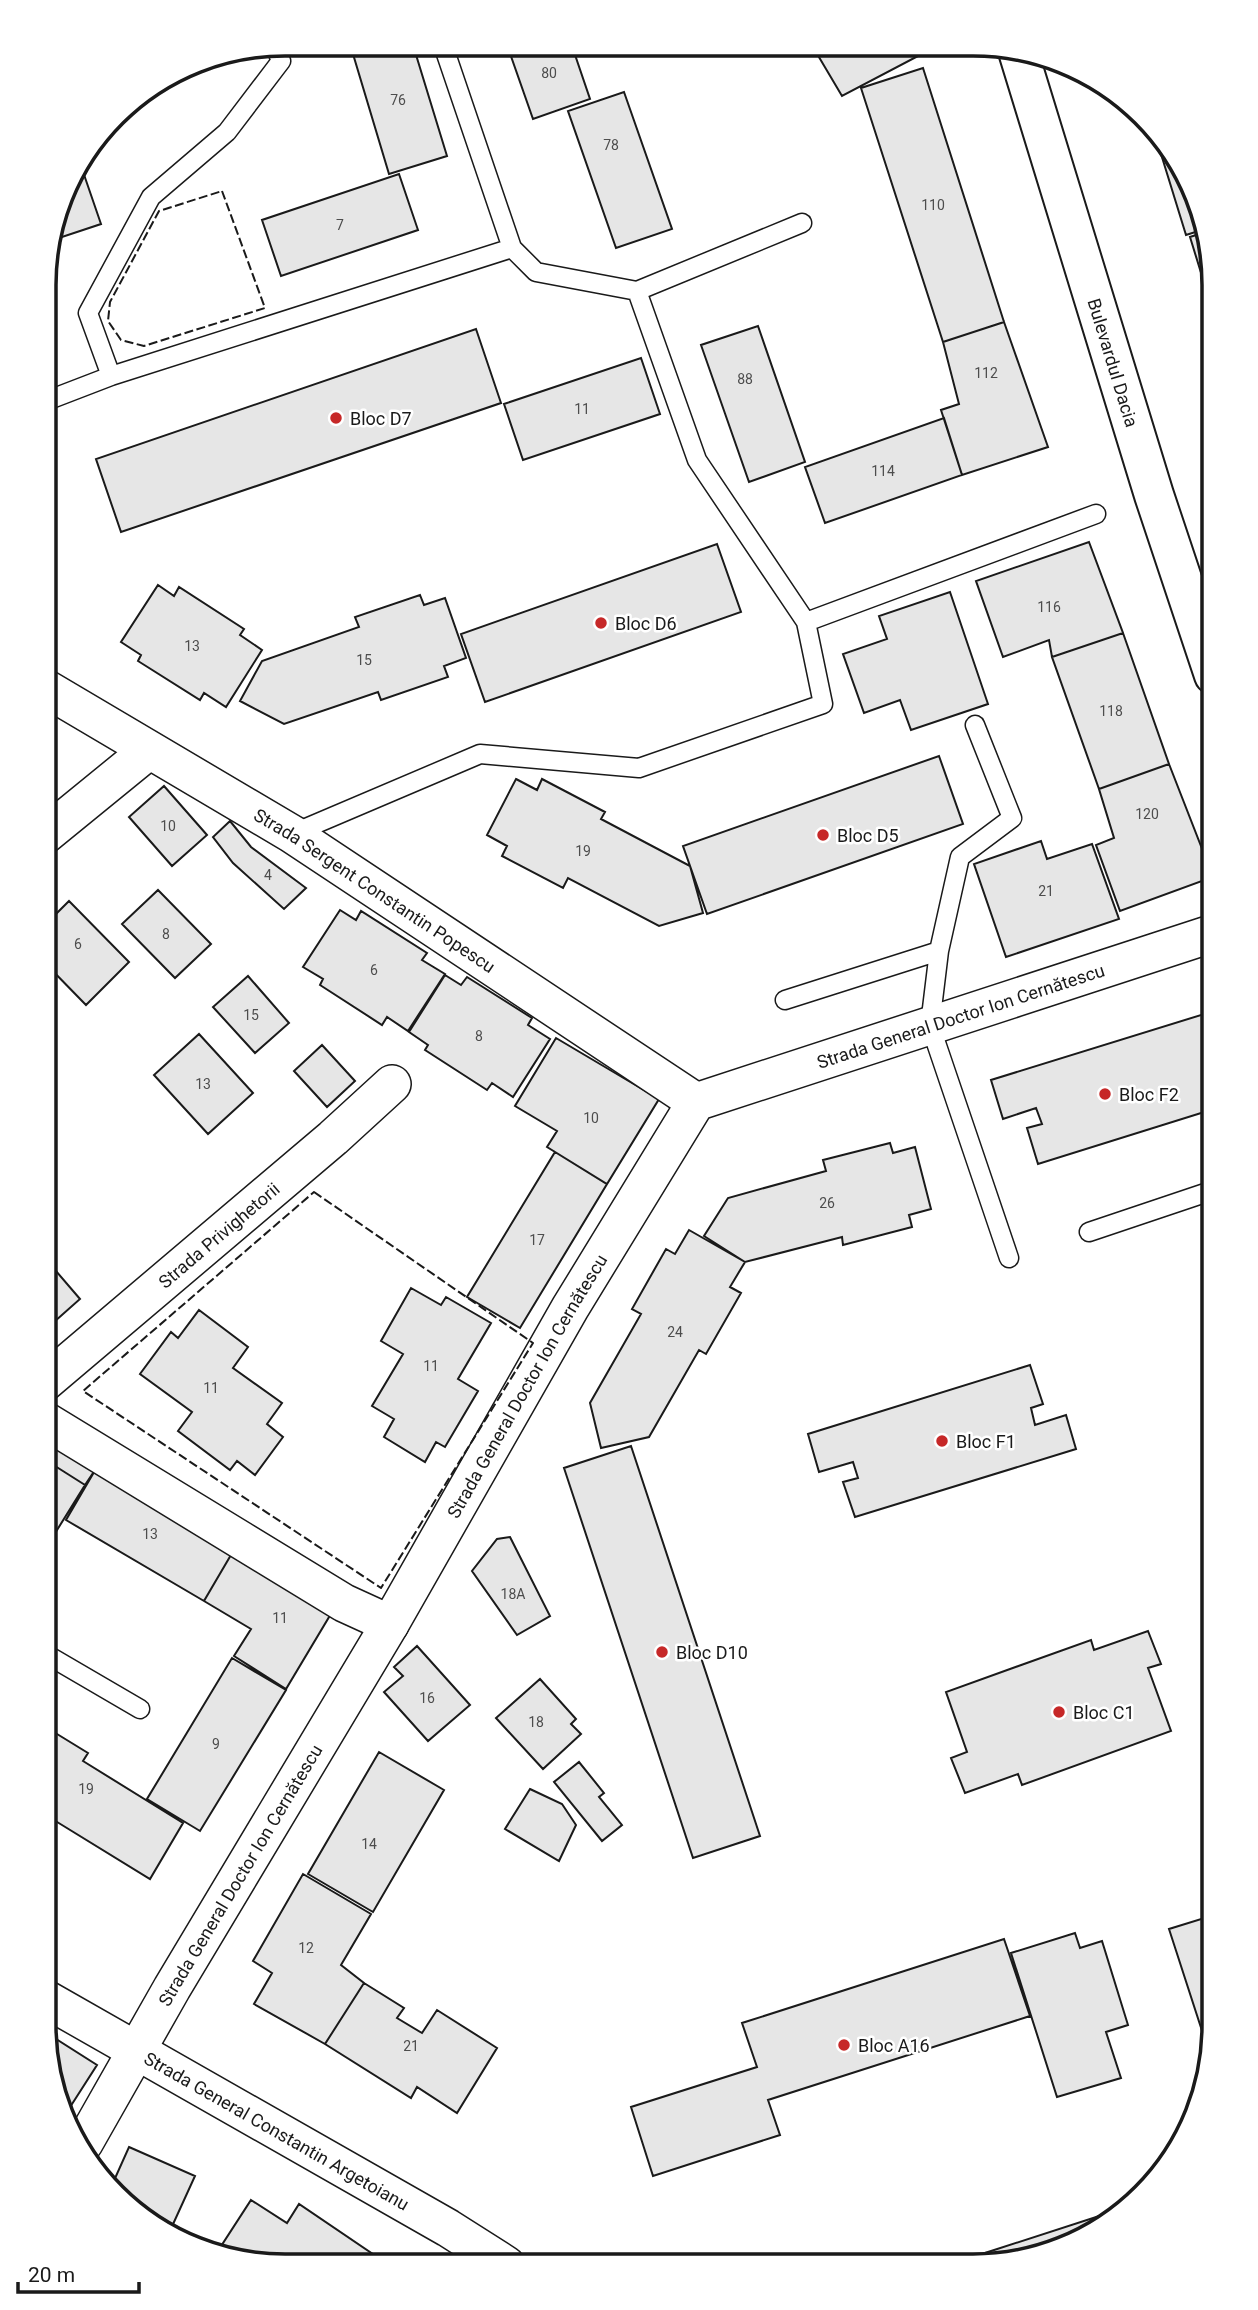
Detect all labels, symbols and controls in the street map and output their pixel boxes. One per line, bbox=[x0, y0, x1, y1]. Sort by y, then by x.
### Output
house number: 80 bbox=[541, 65, 557, 81]
house number: 76 bbox=[390, 92, 406, 108]
house number: 78 bbox=[603, 137, 619, 153]
house number: 110 bbox=[921, 197, 945, 213]
house number: 7 bbox=[336, 217, 344, 233]
street label: Bulevardul Dacia bbox=[1084, 296, 1143, 429]
house number: 112 bbox=[974, 365, 998, 381]
house number: 88 bbox=[737, 371, 753, 387]
house number: 11 bbox=[574, 401, 590, 417]
place label: Bloc D7 bbox=[350, 408, 412, 429]
marker: Bloc D7 bbox=[328, 410, 344, 426]
house number: 114 bbox=[871, 463, 895, 479]
house number: 116 bbox=[1037, 599, 1061, 615]
place label: Bloc D6 bbox=[615, 613, 677, 634]
marker: Bloc D6 bbox=[593, 615, 609, 631]
house number: 13 bbox=[184, 638, 200, 654]
house number: 15 bbox=[356, 652, 372, 668]
house number: 118 bbox=[1099, 703, 1123, 719]
street label: Strada Sergent Constantin Popescu bbox=[251, 804, 500, 977]
house number: 120 bbox=[1135, 806, 1159, 822]
house number: 10 bbox=[160, 818, 176, 834]
place label: Bloc D5 bbox=[837, 825, 899, 846]
marker: Bloc D5 bbox=[815, 827, 831, 843]
house number: 19 bbox=[575, 843, 591, 859]
house number: 4 bbox=[264, 867, 272, 883]
house number: 21 bbox=[1038, 883, 1054, 899]
house number: 8 bbox=[162, 926, 170, 942]
house number: 6 bbox=[74, 936, 82, 952]
street label: Strada General Doctor Ion Cernătescu bbox=[814, 959, 1107, 1072]
house number: 6 bbox=[370, 962, 378, 978]
house number: 15 bbox=[243, 1007, 259, 1023]
house number: 8 bbox=[475, 1028, 483, 1044]
house number: 13 bbox=[195, 1076, 211, 1092]
place label: Bloc F2 bbox=[1119, 1084, 1179, 1105]
marker: Bloc F2 bbox=[1097, 1086, 1113, 1102]
house number: 10 bbox=[583, 1110, 599, 1126]
street label: Strada Privighetorii bbox=[154, 1178, 283, 1292]
house number: 26 bbox=[819, 1195, 835, 1211]
house number: 17 bbox=[529, 1232, 545, 1248]
street label: Strada General Doctor Ion Cernătescu bbox=[442, 1250, 611, 1522]
house number: 24 bbox=[667, 1324, 683, 1340]
house number: 11 bbox=[423, 1358, 439, 1374]
house number: 11 bbox=[203, 1380, 219, 1396]
place label: Bloc F1 bbox=[956, 1431, 1016, 1452]
marker: Bloc F1 bbox=[934, 1433, 950, 1449]
house number: 13 bbox=[142, 1526, 158, 1542]
house number: 18A bbox=[501, 1586, 525, 1602]
house number: 11 bbox=[272, 1610, 288, 1626]
place label: Bloc D10 bbox=[676, 1642, 748, 1663]
marker: Bloc D10 bbox=[654, 1644, 670, 1660]
house number: 16 bbox=[419, 1690, 435, 1706]
place label: Bloc C1 bbox=[1073, 1702, 1135, 1723]
marker: Bloc C1 bbox=[1051, 1704, 1067, 1720]
house number: 18 bbox=[528, 1714, 544, 1730]
house number: 9 bbox=[212, 1736, 220, 1752]
street label: Strada General Doctor Ion Cernătescu bbox=[154, 1740, 326, 2010]
house number: 19 bbox=[78, 1781, 94, 1797]
house number: 14 bbox=[361, 1836, 377, 1852]
house number: 12 bbox=[298, 1940, 314, 1956]
place label: Bloc A16 bbox=[858, 2035, 930, 2056]
marker: Bloc A16 bbox=[836, 2037, 852, 2053]
house number: 21 bbox=[403, 2038, 419, 2054]
street label: Strada General Constantin Argetoianu bbox=[141, 2047, 413, 2214]
scale bar bbox=[18, 2250, 138, 2294]
text: 20 m bbox=[28, 2263, 75, 2287]

